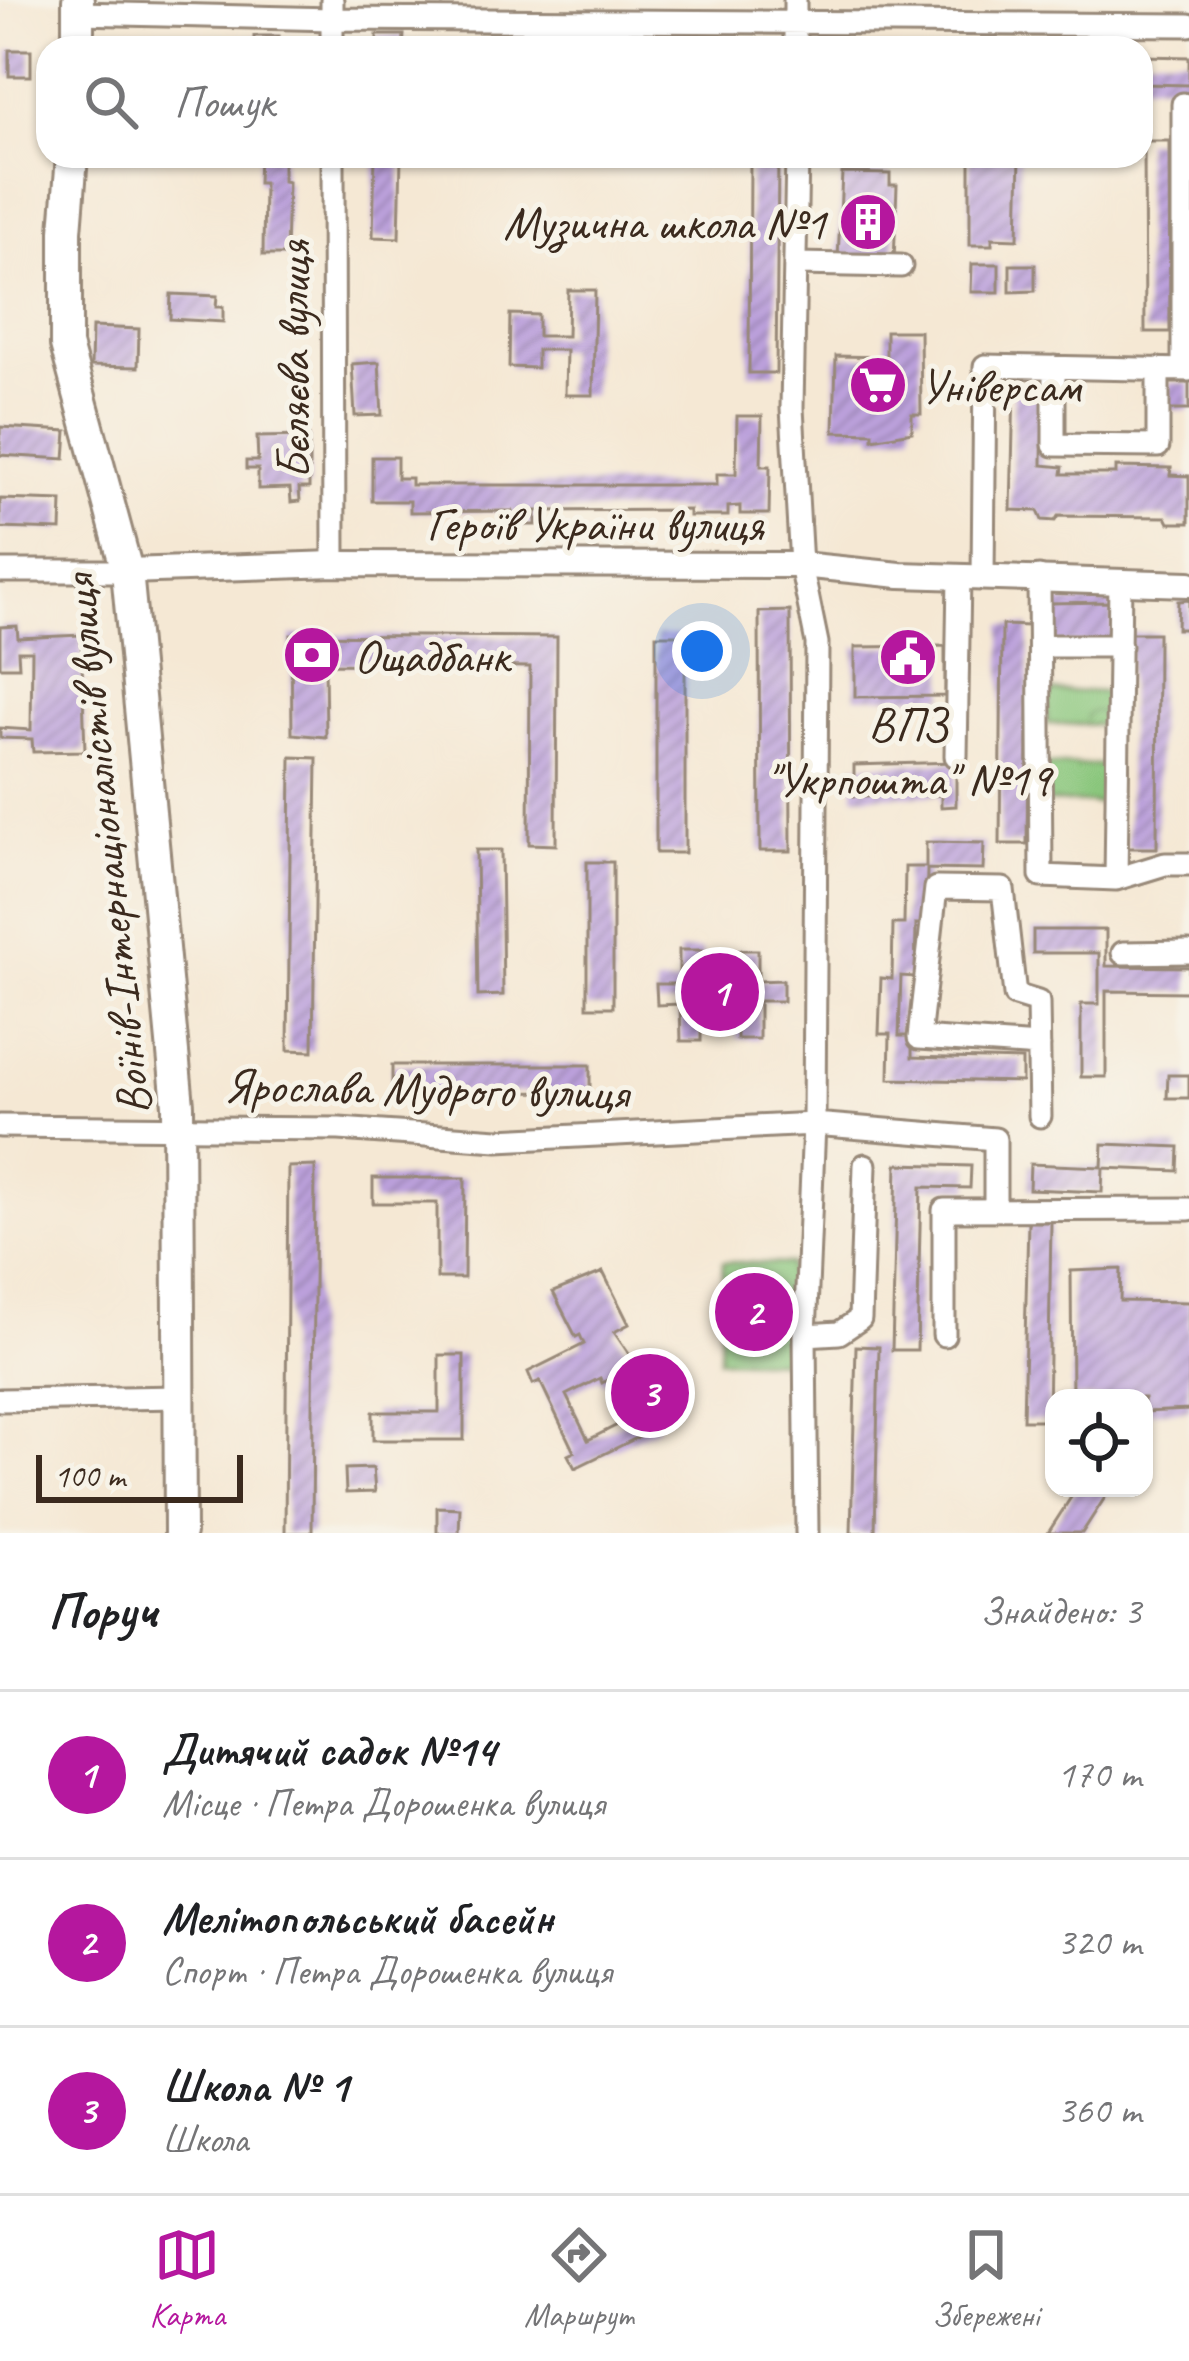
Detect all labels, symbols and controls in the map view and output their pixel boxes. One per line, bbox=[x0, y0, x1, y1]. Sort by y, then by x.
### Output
search box bbox=[36, 36, 1153, 168]
icon: search bbox=[78, 69, 144, 135]
text: Пошук bbox=[174, 74, 274, 131]
building icon: Музична школа №1 bbox=[837, 191, 899, 253]
place label: Музична школа №1 bbox=[503, 193, 828, 253]
street label: Бєляєва вулиця bbox=[263, 239, 323, 479]
supermarket icon: Універсам bbox=[847, 354, 909, 416]
place label: Універсам bbox=[920, 356, 1083, 416]
street label: Героїв України вулиця bbox=[426, 494, 765, 554]
street label: Воїнів-Інтернаціоналістів вулиця bbox=[47, 569, 164, 1118]
your location bbox=[672, 621, 732, 681]
bank icon: Ощадбанк bbox=[281, 624, 343, 686]
place label: Ощадбанк bbox=[354, 626, 513, 686]
public building icon: ВПЗ "Укрпошта" №19 bbox=[877, 626, 939, 688]
place label: ВПЗ "Укрпошта" №19 bbox=[766, 694, 1054, 809]
pin: 1 bbox=[681, 947, 759, 1037]
street label: Ярослава Мудрого вулиця bbox=[223, 1055, 632, 1123]
pin: 2 bbox=[715, 1267, 793, 1357]
pin: 3 bbox=[611, 1348, 689, 1438]
map controls bbox=[1045, 1389, 1153, 1497]
button: locate bbox=[1045, 1389, 1153, 1497]
scale bar bbox=[36, 1449, 243, 1502]
text: 100 m bbox=[54, 1455, 125, 1497]
text: Поруч bbox=[48, 1579, 157, 1643]
text: Знайдено: 3 bbox=[980, 1587, 1141, 1636]
text: Дитячий садок №14 bbox=[162, 1722, 496, 1779]
text: 1 bbox=[78, 1750, 96, 1799]
text: 170 m bbox=[1057, 1750, 1141, 1799]
text: Місце · Петра Дорошенка вулиця bbox=[162, 1779, 605, 1828]
text: Мелітопольський басейн bbox=[162, 1890, 553, 1947]
text: 2 bbox=[78, 1918, 96, 1967]
text: 320 m bbox=[1057, 1918, 1141, 1967]
text: Спорт · Петра Дорошенка вулиця bbox=[162, 1947, 612, 1996]
text: Школа № 1 bbox=[162, 2058, 349, 2115]
text: 3 bbox=[78, 2086, 96, 2135]
text: 360 m bbox=[1057, 2086, 1141, 2135]
text: Школа bbox=[162, 2115, 248, 2164]
tab: Карта bbox=[150, 2222, 225, 2336]
tab: Маршрут bbox=[524, 2222, 633, 2336]
tab: Збережені bbox=[932, 2222, 1039, 2336]

